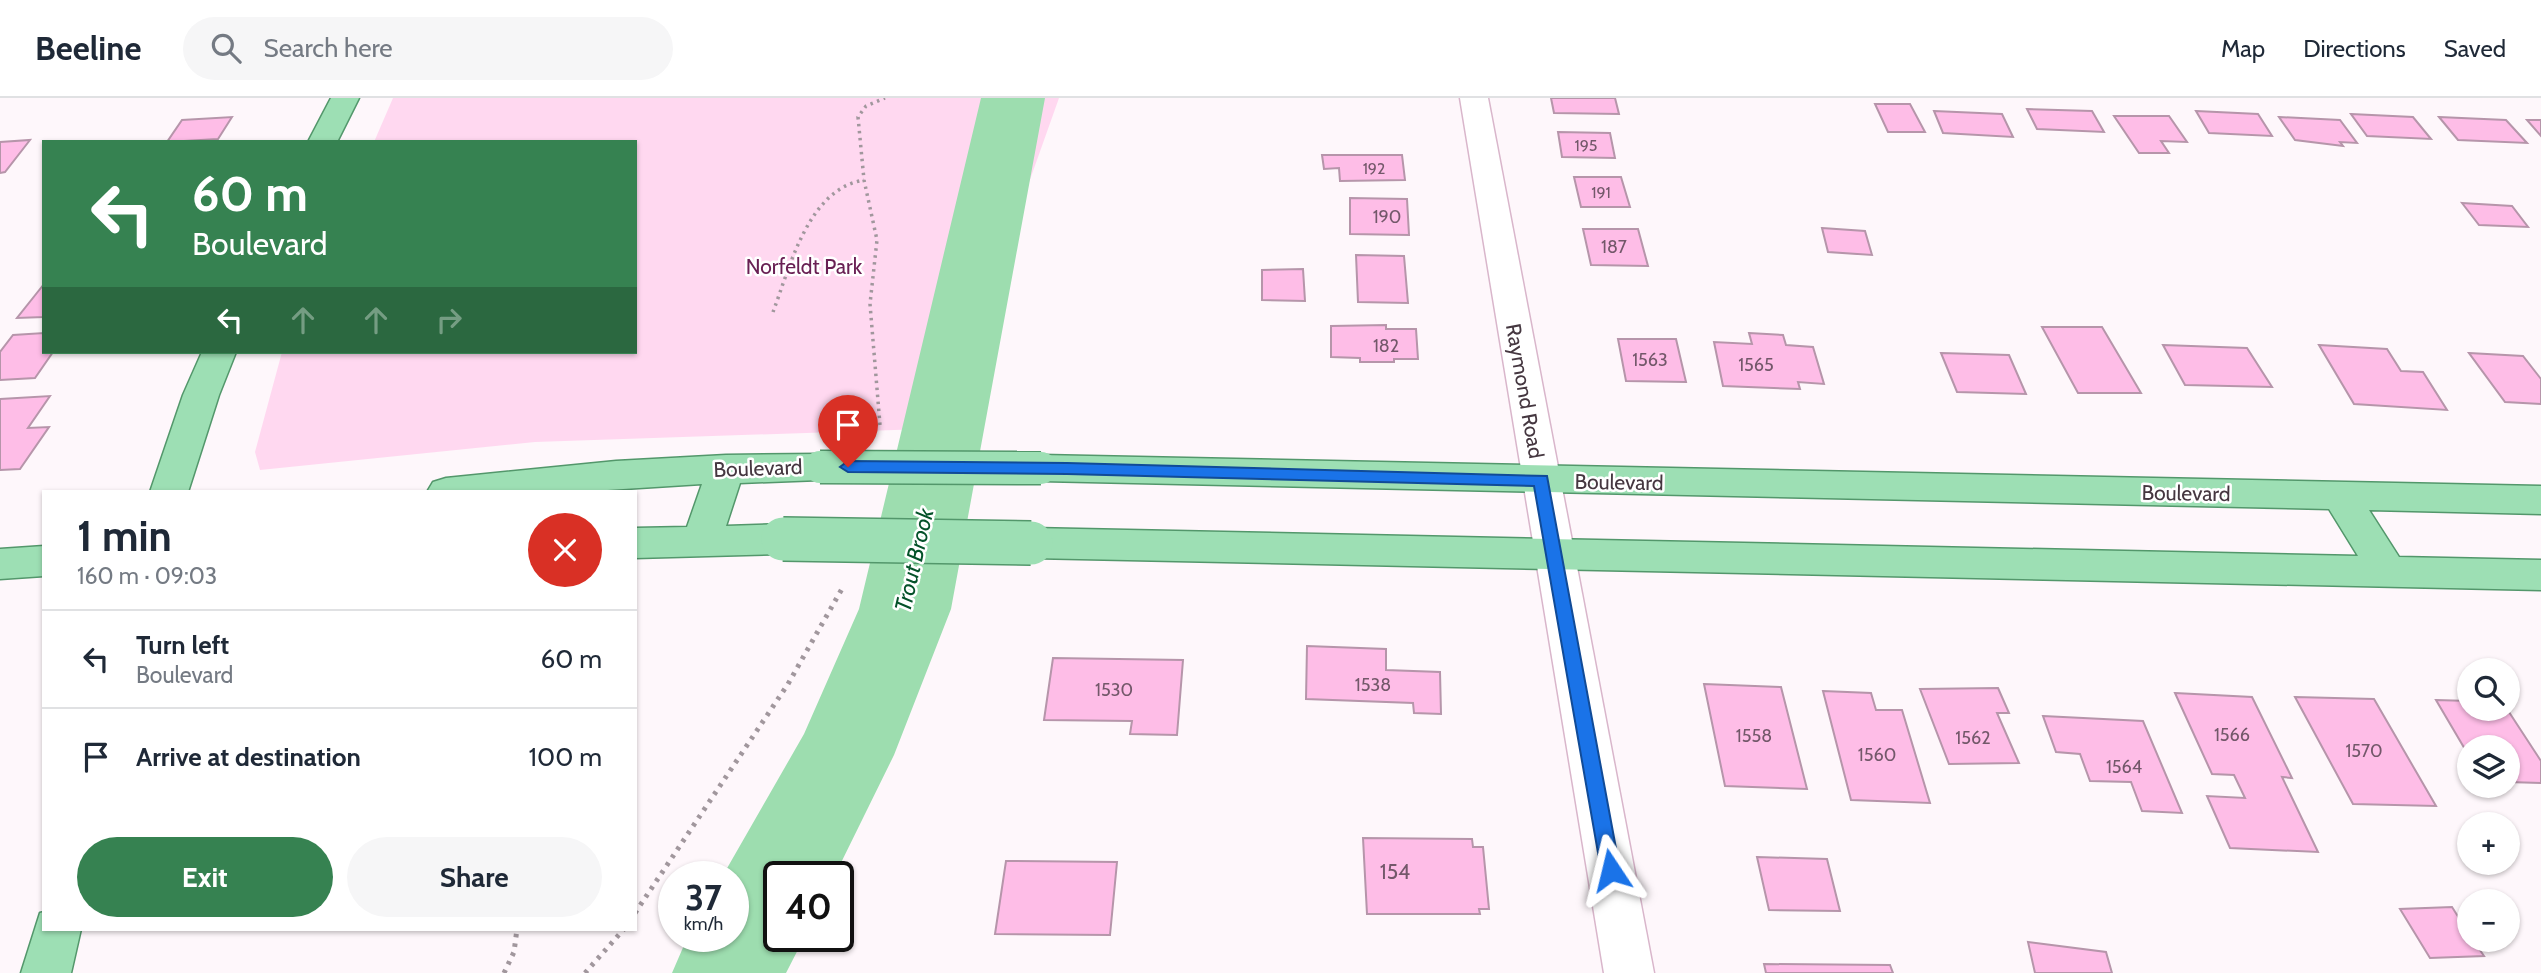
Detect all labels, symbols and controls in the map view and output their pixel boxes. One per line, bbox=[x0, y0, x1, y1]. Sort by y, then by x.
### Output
search box bbox=[183, 17, 673, 80]
text: Beeline bbox=[35, 28, 141, 68]
icon: search bbox=[207, 29, 245, 67]
text: Search here bbox=[263, 32, 393, 64]
text: Map bbox=[2221, 34, 2265, 63]
text: Directions bbox=[2303, 34, 2406, 63]
text: Saved bbox=[2444, 34, 2506, 63]
house number: 195 bbox=[1575, 136, 1597, 155]
house number: 192 bbox=[1363, 159, 1385, 178]
text: 60 m bbox=[192, 164, 308, 223]
icon: left bbox=[77, 168, 168, 259]
house number: 191 bbox=[1591, 183, 1611, 202]
house number: 190 bbox=[1373, 206, 1401, 228]
text: Boulevard bbox=[192, 224, 328, 263]
house number: 187 bbox=[1601, 236, 1627, 258]
park label: Norfeldt Park bbox=[746, 254, 863, 279]
icon: left bbox=[211, 301, 249, 339]
icon: ahead bbox=[284, 301, 322, 339]
icon: ahead bbox=[357, 301, 395, 339]
icon: right bbox=[430, 301, 468, 339]
street label: Raymond Road bbox=[1501, 322, 1549, 460]
house number: 182 bbox=[1373, 335, 1399, 357]
house number: 1563 bbox=[1632, 349, 1668, 371]
house number: 1565 bbox=[1738, 354, 1774, 376]
pin bbox=[818, 395, 878, 467]
icon: arrive bbox=[829, 406, 867, 444]
street label: Boulevard bbox=[713, 454, 803, 482]
street label: Boulevard bbox=[1574, 469, 1664, 495]
street label: Boulevard bbox=[2141, 480, 2231, 506]
water label: Trout Brook bbox=[889, 505, 940, 614]
text: 1 min bbox=[77, 510, 172, 562]
button: close bbox=[528, 513, 602, 587]
text: 160 m · 09:03 bbox=[77, 562, 217, 590]
text: Turn left bbox=[136, 629, 229, 661]
icon: left bbox=[77, 640, 115, 678]
text: 60 m bbox=[540, 643, 602, 675]
map controls bbox=[2457, 658, 2520, 952]
button: search bbox=[2457, 658, 2520, 721]
text: Boulevard bbox=[136, 661, 233, 689]
house number: 1538 bbox=[1355, 674, 1391, 696]
house number: 1530 bbox=[1095, 679, 1133, 701]
house number: 1566 bbox=[2214, 724, 2250, 746]
house number: 1558 bbox=[1736, 725, 1772, 747]
house number: 1562 bbox=[1955, 727, 1991, 749]
button: layers bbox=[2457, 735, 2520, 798]
icon: arrive bbox=[77, 738, 115, 776]
house number: 1570 bbox=[2345, 740, 2383, 762]
text: Arrive at destination bbox=[136, 741, 361, 773]
text: 100 m bbox=[529, 741, 602, 773]
house number: 1560 bbox=[1858, 744, 1896, 766]
house number: 1564 bbox=[2106, 756, 2142, 778]
button: + bbox=[2457, 812, 2520, 875]
position arrow bbox=[1574, 833, 1648, 907]
button: Exit bbox=[77, 837, 333, 917]
button: Share bbox=[347, 837, 602, 917]
house number: 154 bbox=[1380, 859, 1410, 884]
speed limit sign: 40 bbox=[763, 861, 854, 952]
text: 37 bbox=[685, 876, 722, 919]
button: − bbox=[2457, 889, 2520, 952]
text: km/h bbox=[684, 913, 723, 935]

